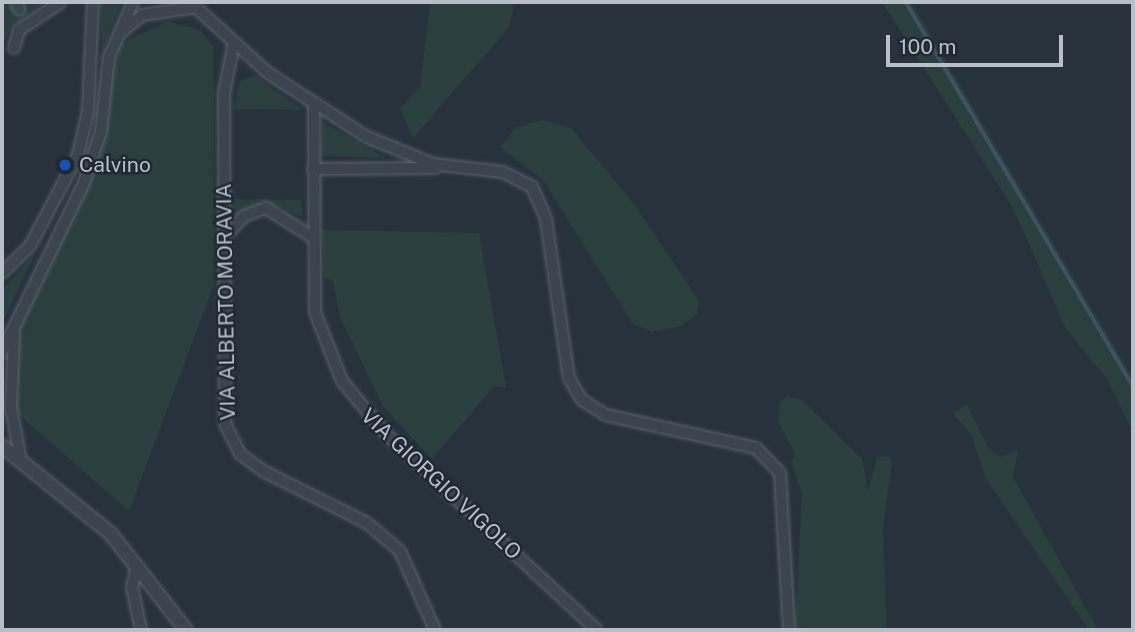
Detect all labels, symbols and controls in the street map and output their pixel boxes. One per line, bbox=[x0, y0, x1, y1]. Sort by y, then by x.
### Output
scale bar bbox=[890, 21, 1067, 65]
text: 100 m bbox=[899, 34, 956, 59]
place label: Calvino bbox=[79, 152, 151, 178]
marker: Calvino bbox=[57, 157, 73, 173]
street label: VIA ALBERTO MORAVIA bbox=[211, 183, 241, 421]
street label: VIA GIORGIO VIGOLO bbox=[355, 403, 527, 565]

